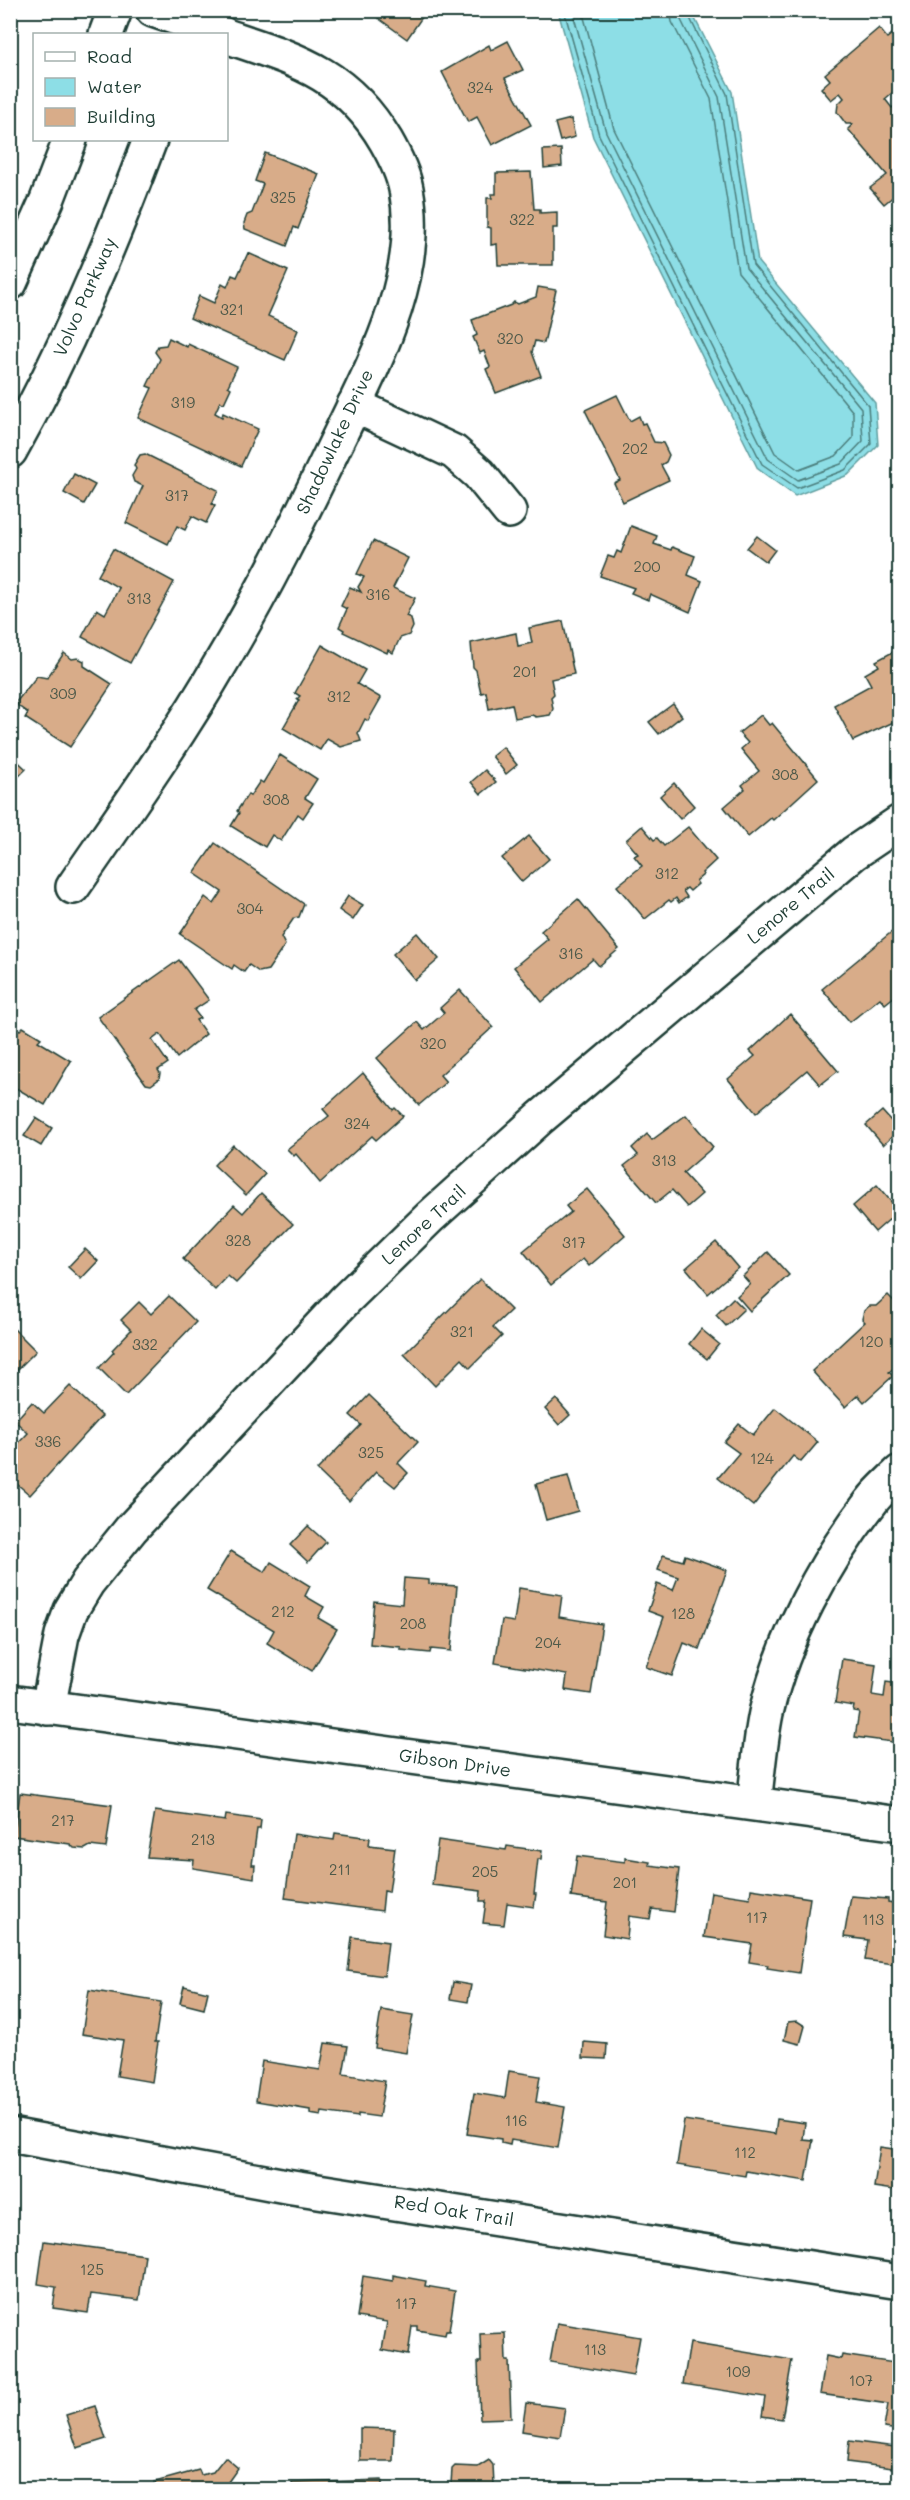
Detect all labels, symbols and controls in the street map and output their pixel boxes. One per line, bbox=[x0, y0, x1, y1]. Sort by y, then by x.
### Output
legend bbox=[33, 33, 228, 141]
text: Road bbox=[87, 44, 132, 68]
text: Water bbox=[87, 74, 142, 98]
house number: 324 bbox=[467, 77, 493, 97]
text: Building bbox=[87, 104, 155, 128]
house number: 325 bbox=[270, 187, 296, 207]
house number: 322 bbox=[509, 209, 535, 229]
street label: Volvo Parkway bbox=[47, 233, 121, 360]
house number: 321 bbox=[220, 299, 244, 319]
house number: 320 bbox=[497, 328, 523, 348]
street label: Shadowlake Drive bbox=[290, 365, 378, 518]
house number: 319 bbox=[171, 392, 195, 412]
house number: 202 bbox=[622, 438, 648, 458]
house number: 317 bbox=[165, 485, 189, 505]
house number: 200 bbox=[634, 556, 660, 576]
house number: 316 bbox=[366, 584, 390, 604]
house number: 313 bbox=[127, 588, 151, 608]
house number: 201 bbox=[513, 661, 537, 681]
house number: 309 bbox=[50, 683, 77, 703]
house number: 312 bbox=[327, 686, 351, 706]
house number: 308 bbox=[771, 764, 799, 784]
house number: 308 bbox=[262, 789, 290, 809]
street label: Lenore Trail bbox=[741, 861, 839, 949]
house number: 312 bbox=[655, 863, 679, 883]
house number: 304 bbox=[237, 898, 264, 918]
house number: 316 bbox=[559, 943, 583, 963]
house number: 320 bbox=[420, 1033, 446, 1053]
house number: 324 bbox=[344, 1113, 370, 1133]
house number: 313 bbox=[652, 1150, 676, 1170]
street label: Lenore Trail bbox=[376, 1179, 471, 1270]
house number: 328 bbox=[225, 1230, 251, 1250]
house number: 317 bbox=[562, 1232, 586, 1252]
house number: 321 bbox=[450, 1321, 474, 1341]
house number: 120 bbox=[859, 1331, 883, 1351]
house number: 332 bbox=[132, 1334, 158, 1354]
house number: 336 bbox=[35, 1431, 61, 1451]
house number: 325 bbox=[358, 1442, 384, 1462]
house number: 124 bbox=[750, 1448, 774, 1468]
house number: 212 bbox=[271, 1601, 295, 1621]
house number: 128 bbox=[671, 1603, 695, 1623]
house number: 208 bbox=[400, 1613, 426, 1633]
house number: 204 bbox=[535, 1632, 561, 1652]
street label: Gibson Drive bbox=[397, 1742, 513, 1782]
house number: 217 bbox=[51, 1810, 75, 1830]
house number: 213 bbox=[191, 1829, 215, 1849]
house number: 211 bbox=[329, 1859, 351, 1879]
house number: 205 bbox=[472, 1861, 498, 1881]
house number: 201 bbox=[613, 1872, 637, 1892]
house number: 117 bbox=[746, 1907, 768, 1927]
house number: 113 bbox=[862, 1909, 884, 1929]
house number: 116 bbox=[505, 2110, 527, 2130]
house number: 112 bbox=[734, 2142, 756, 2162]
street label: Red Oak Trail bbox=[393, 2189, 516, 2231]
house number: 125 bbox=[80, 2259, 104, 2279]
house number: 117 bbox=[395, 2293, 417, 2313]
house number: 113 bbox=[584, 2339, 606, 2359]
house number: 109 bbox=[726, 2361, 751, 2381]
house number: 107 bbox=[849, 2370, 873, 2390]

